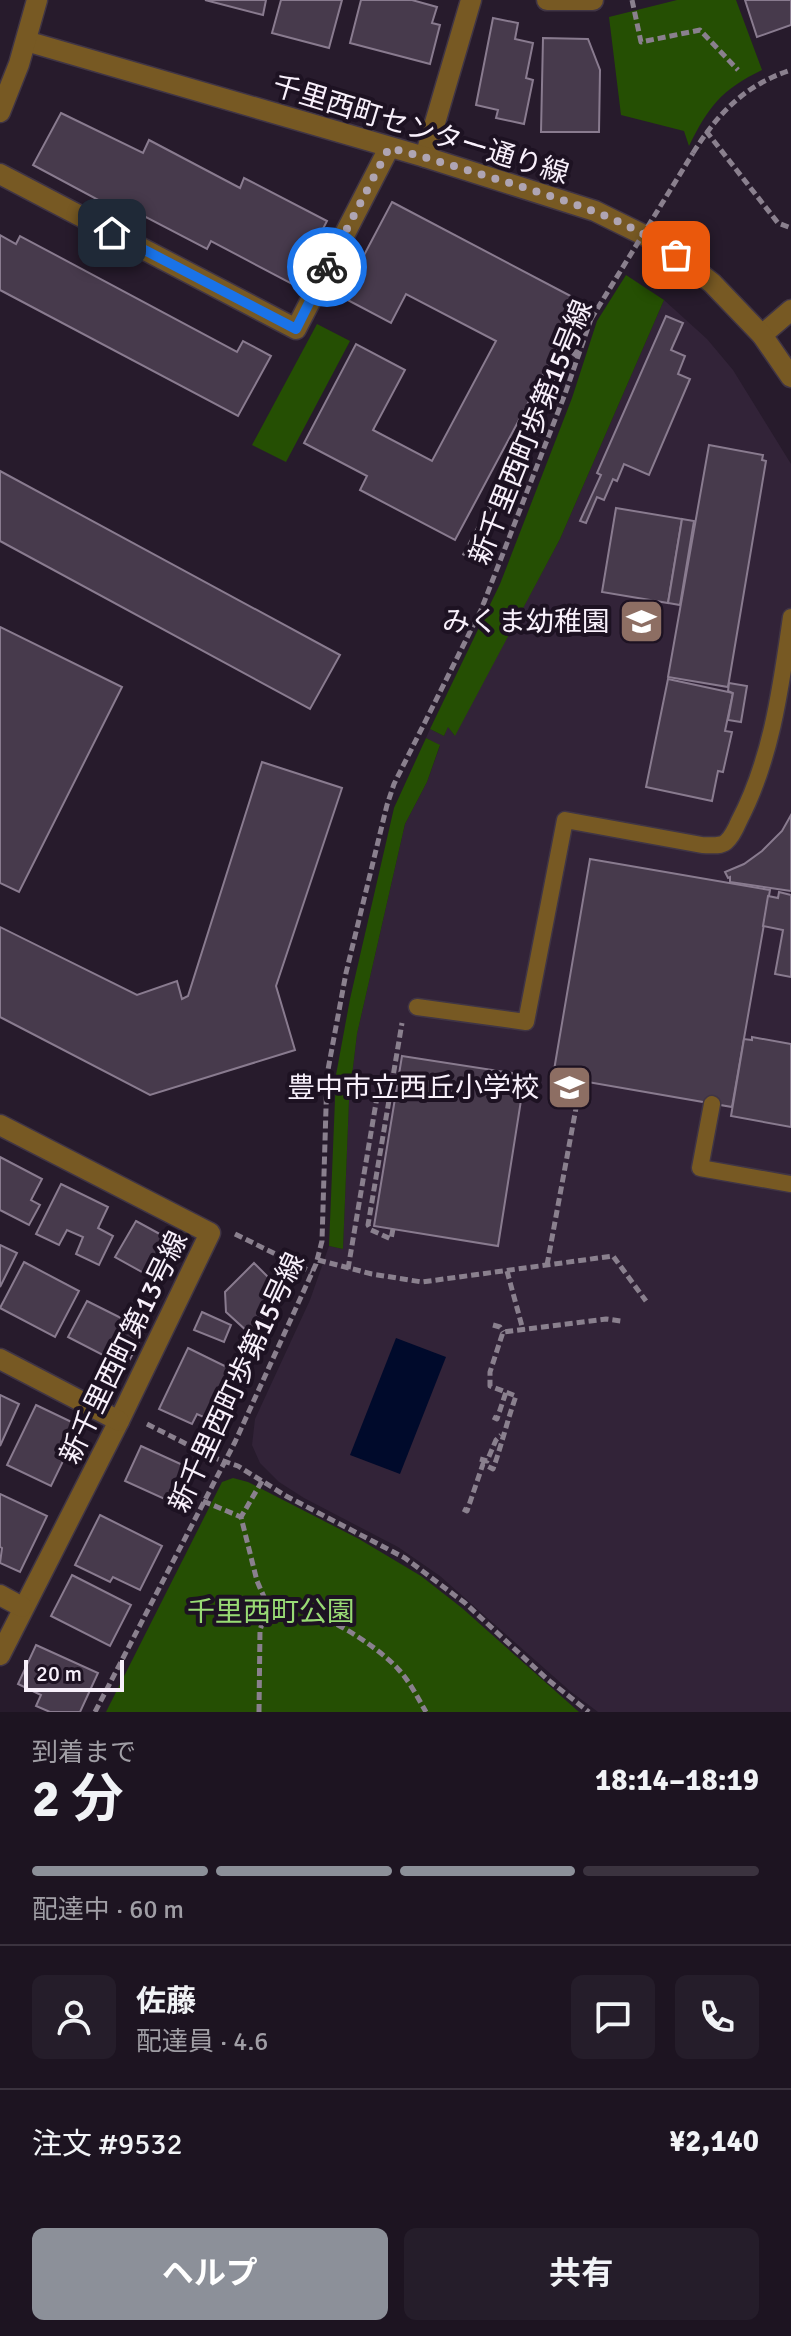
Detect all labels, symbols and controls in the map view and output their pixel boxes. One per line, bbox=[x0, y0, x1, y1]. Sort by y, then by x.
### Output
street label: 千里西町センター通り線 bbox=[268, 69, 573, 191]
pin bbox=[78, 199, 146, 267]
icon: home bbox=[90, 211, 134, 255]
pin bbox=[642, 221, 710, 289]
courier bbox=[287, 227, 367, 307]
icon: bag bbox=[654, 233, 698, 277]
icon: bike bbox=[305, 245, 349, 289]
street label: 新千里西町歩第15号線 bbox=[462, 295, 600, 570]
school or university icon: みくま幼稚園 bbox=[617, 597, 665, 645]
place label: みくま幼稚園 bbox=[442, 605, 610, 639]
school or university icon: 豊中市立西丘小学校 bbox=[546, 1063, 594, 1111]
place label: 豊中市立西丘小学校 bbox=[287, 1071, 539, 1105]
street label: 新千里西町第13号線 bbox=[53, 1226, 195, 1469]
street label: 新千里西町歩第15号線 bbox=[162, 1247, 312, 1518]
park label: 千里西町公園 bbox=[187, 1595, 355, 1629]
scale bar bbox=[24, 1656, 124, 1692]
text: 20 m bbox=[36, 1660, 82, 1687]
text: 到着まで bbox=[32, 1737, 136, 1769]
text: 18:14–18:19 bbox=[595, 1762, 759, 1799]
text: 2 分 bbox=[32, 1767, 124, 1831]
text: 配達中 · 60 m bbox=[32, 1894, 184, 1926]
button: person bbox=[32, 1975, 116, 2059]
button: chat bbox=[571, 1975, 655, 2059]
button: phone bbox=[675, 1975, 759, 2059]
text: 佐藤 bbox=[136, 1983, 196, 2020]
text: 配達員 · 4.6 bbox=[136, 2026, 268, 2058]
text: ¥2,140 bbox=[669, 2123, 759, 2160]
text: 注文 #9532 bbox=[32, 2126, 183, 2163]
button: ヘルプ bbox=[32, 2228, 388, 2320]
button: 共有 bbox=[404, 2228, 759, 2320]

